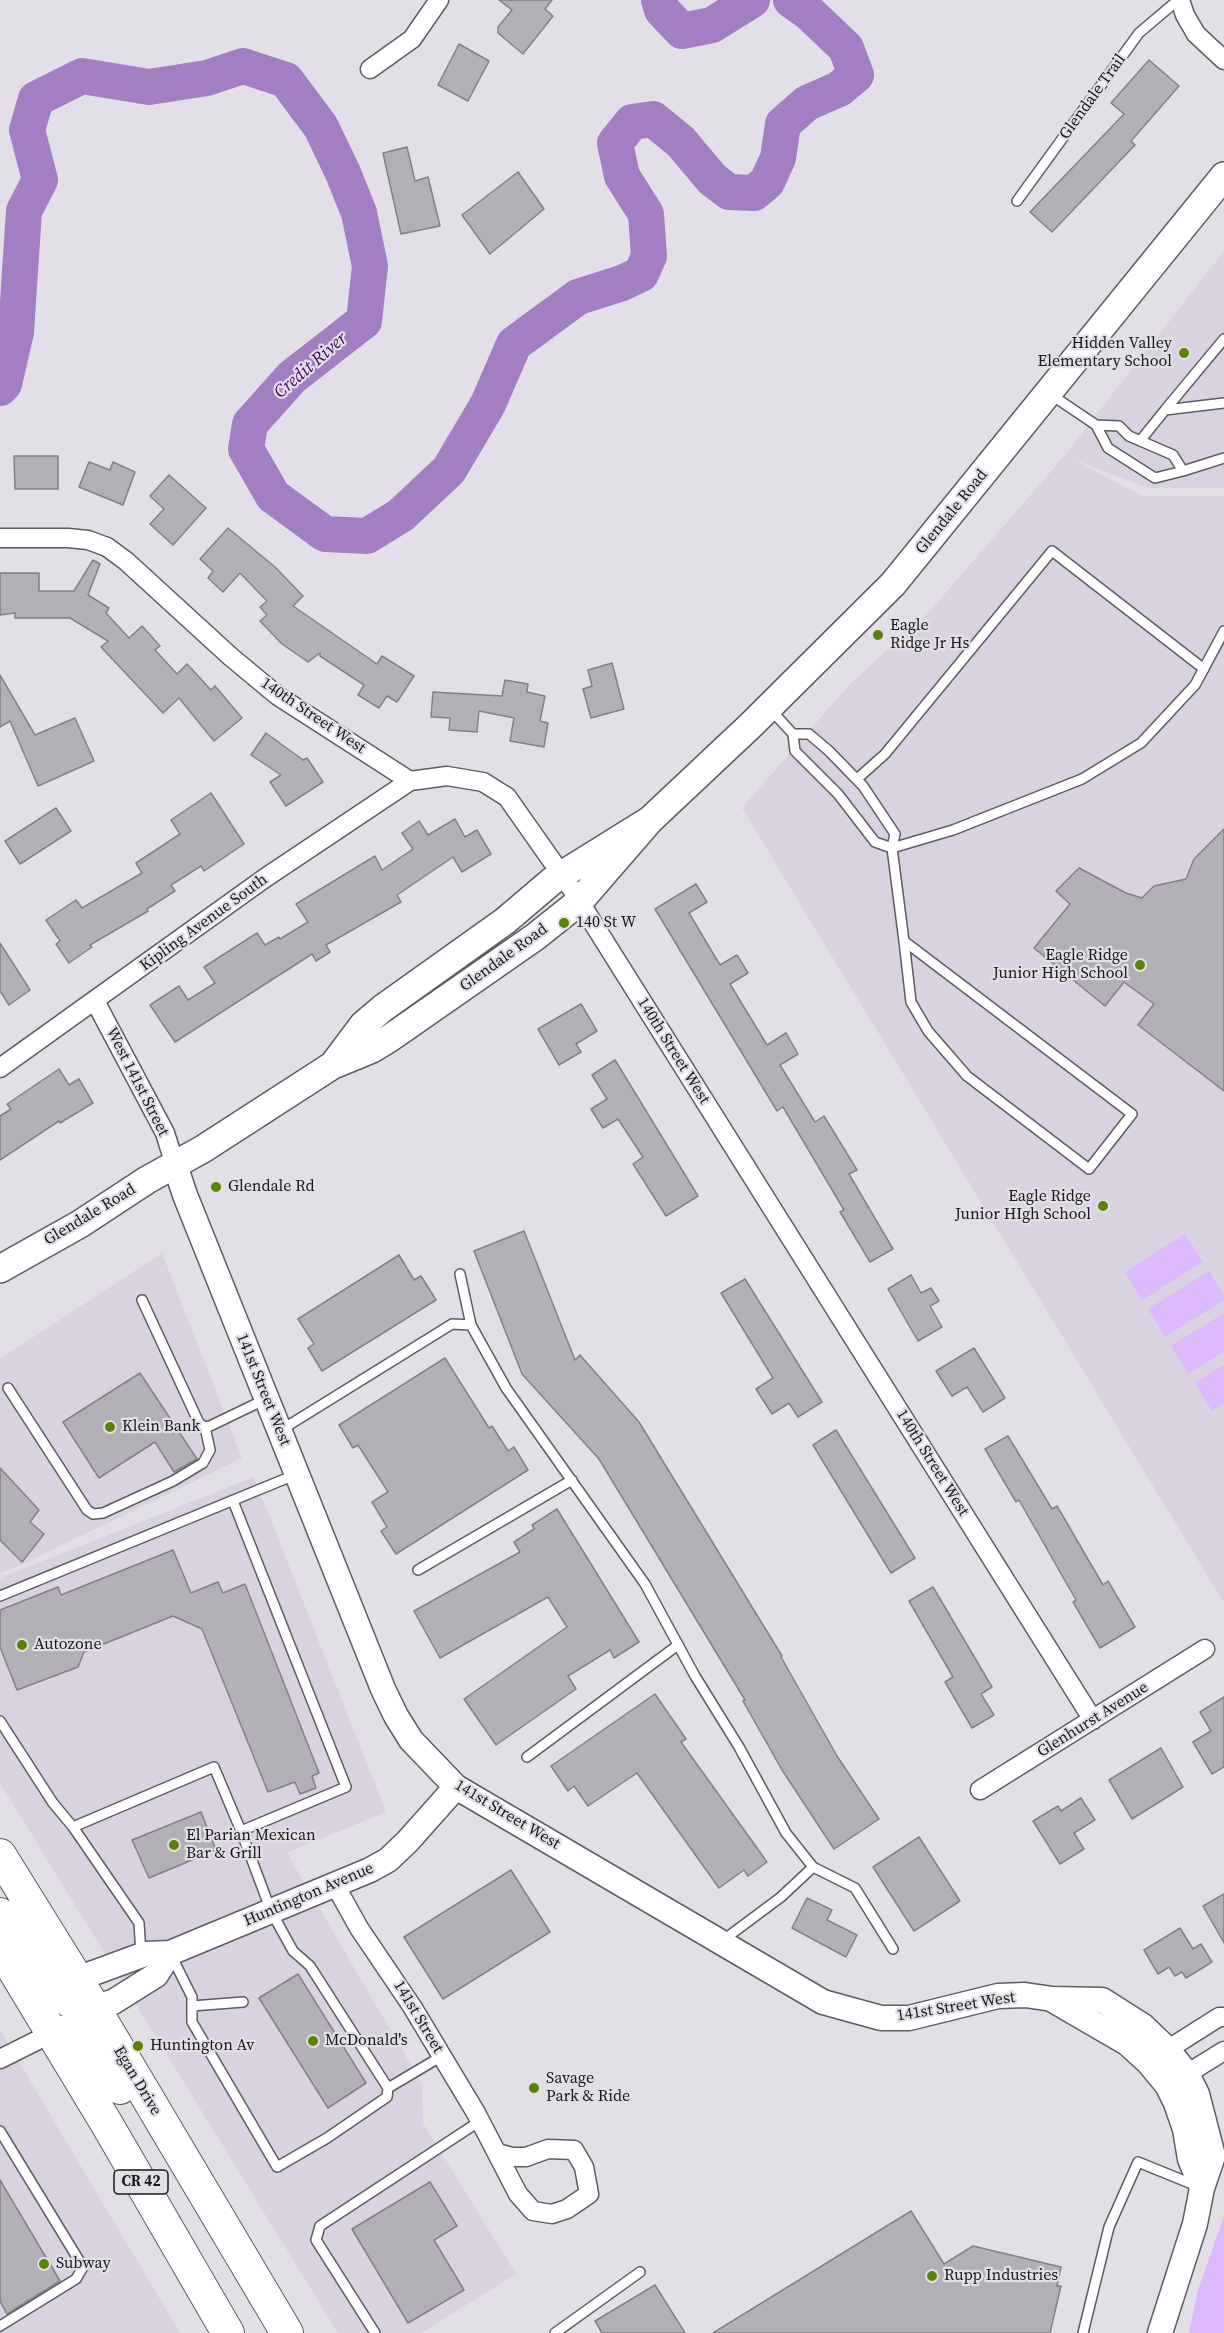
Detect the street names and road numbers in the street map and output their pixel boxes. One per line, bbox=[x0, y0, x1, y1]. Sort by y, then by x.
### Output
street label: Glendale Trail bbox=[1056, 51, 1130, 143]
street label: Glendale Road bbox=[912, 466, 992, 558]
street label: 140th Street West bbox=[257, 674, 369, 758]
street label: Kipling Avenue South bbox=[137, 870, 271, 976]
street label: Glendale Road bbox=[456, 920, 552, 996]
street label: 140th Street West bbox=[632, 994, 714, 1108]
street label: West 141st Street bbox=[101, 1024, 173, 1140]
street label: Glendale Road bbox=[41, 1180, 139, 1250]
street label: 141st Street West bbox=[232, 1331, 294, 1449]
street label: 140th Street West bbox=[891, 1406, 973, 1520]
street label: Glenhurst Avenue bbox=[1034, 1678, 1152, 1762]
street label: 141st Street West bbox=[451, 1776, 563, 1854]
street label: Huntington Avenue bbox=[241, 1859, 377, 1931]
street label: 141st Street bbox=[389, 1977, 447, 2057]
street label: 141st Street West bbox=[895, 1988, 1017, 2026]
street label: Egan Drive bbox=[109, 2043, 165, 2119]
road number: CR 42 bbox=[114, 2170, 168, 2194]

